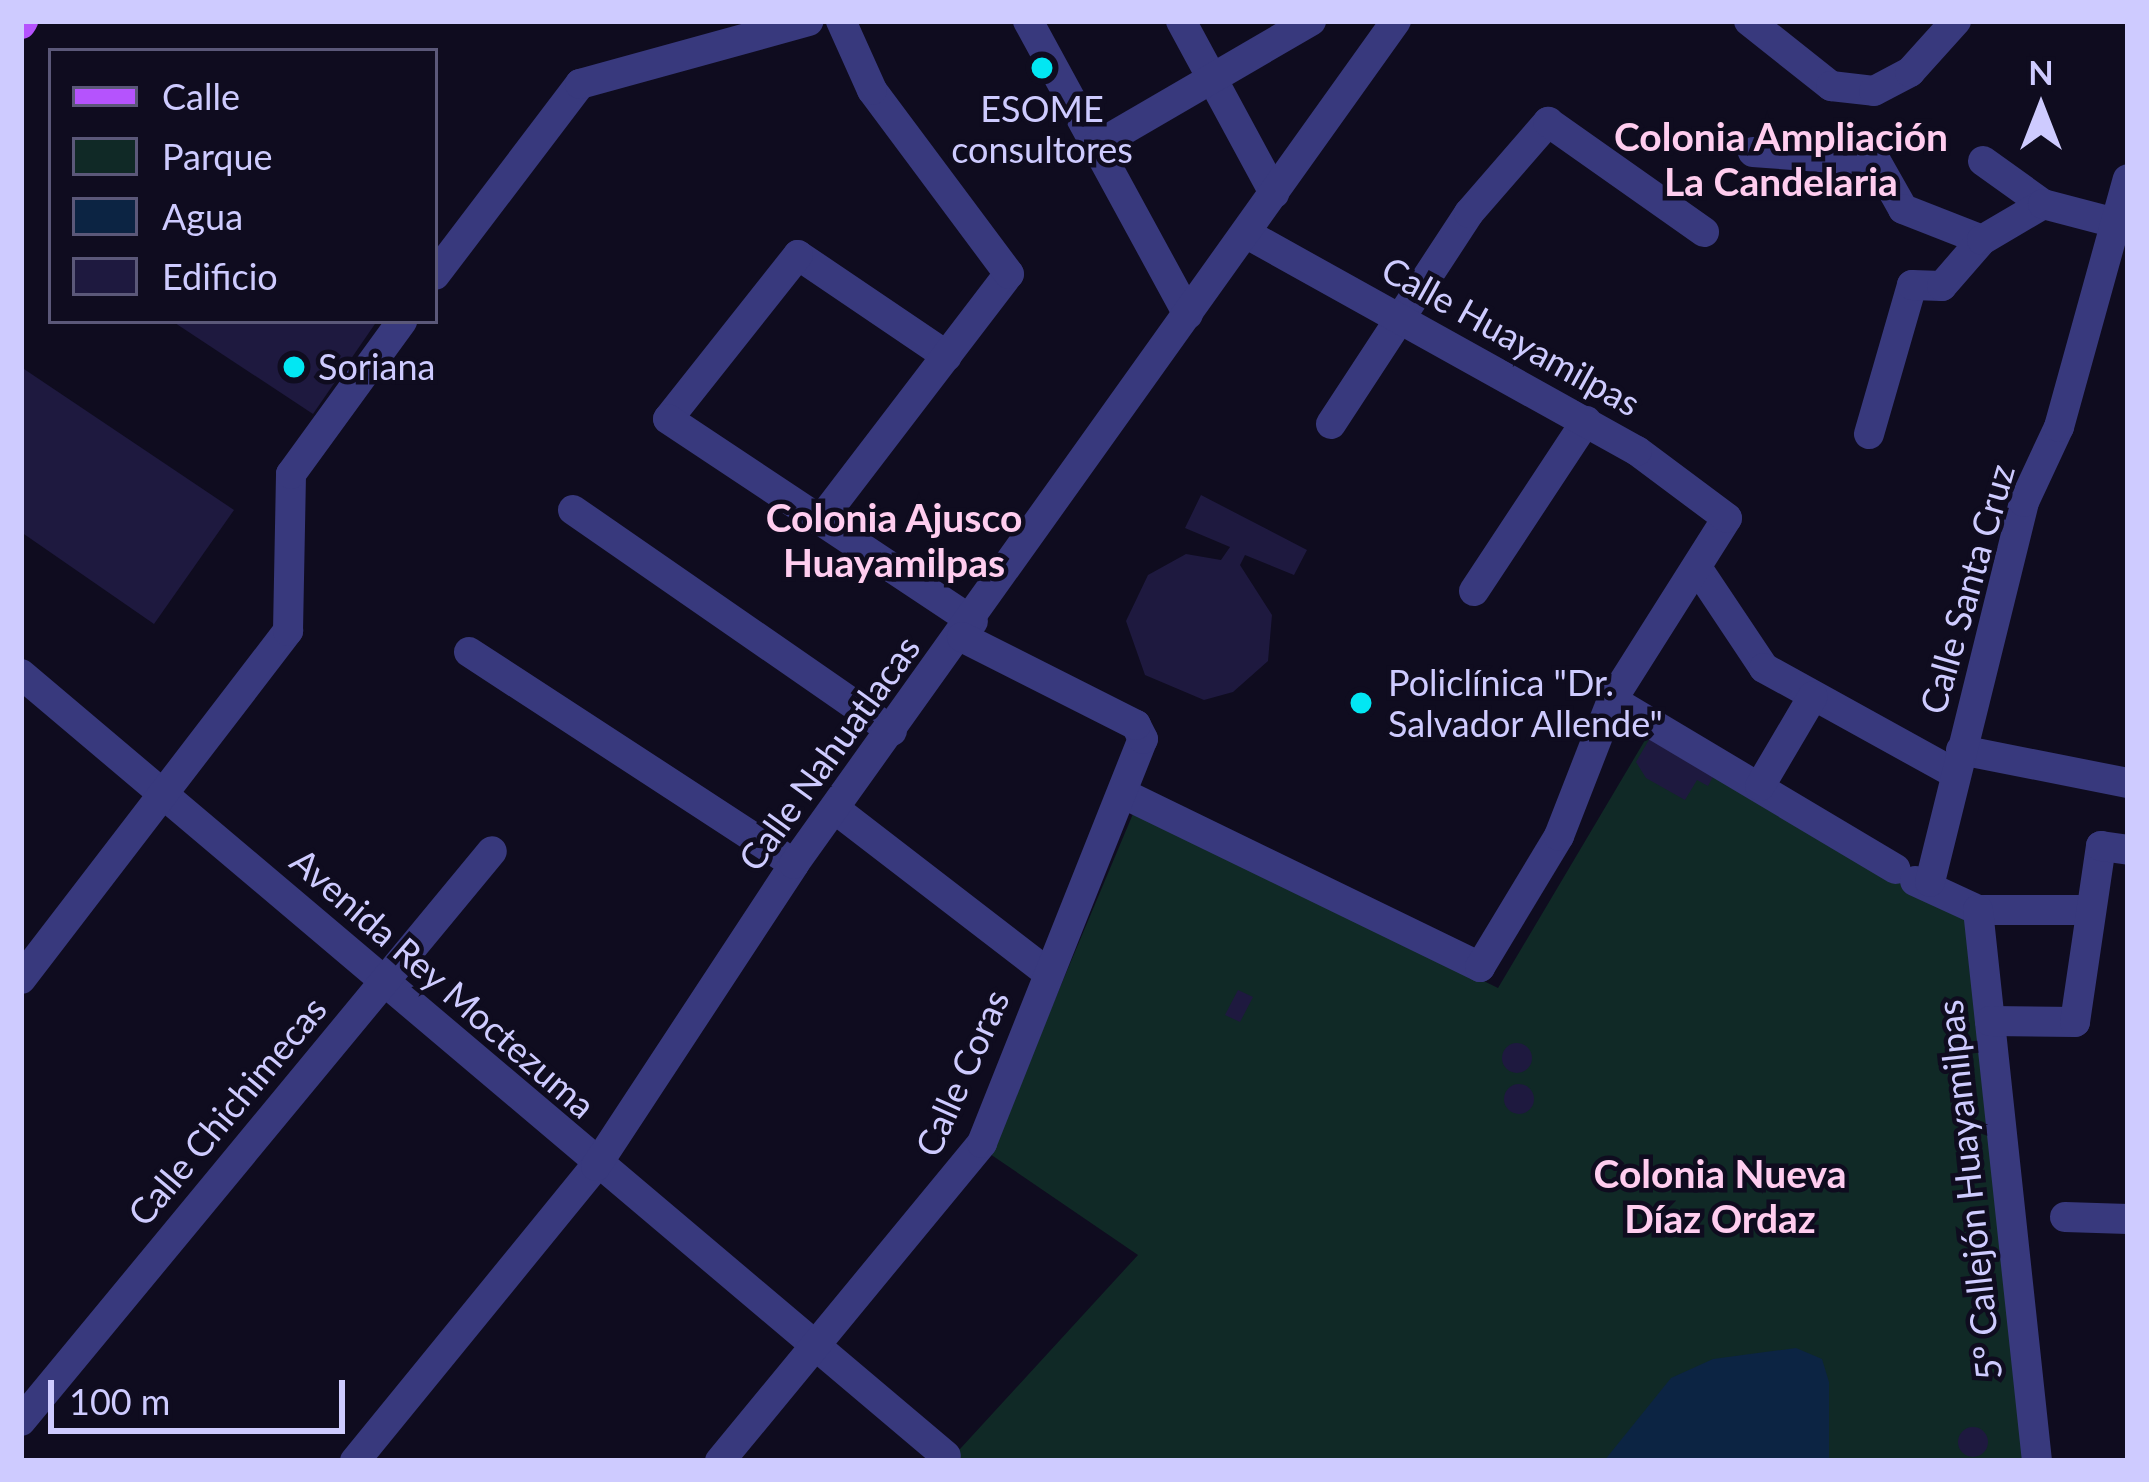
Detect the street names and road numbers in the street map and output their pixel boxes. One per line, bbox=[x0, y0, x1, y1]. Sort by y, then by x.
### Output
street label: Calle Huayamilpas bbox=[1374, 247, 1648, 425]
street label: Calle Santa Cruz bbox=[1911, 459, 2023, 719]
street label: Calle Nahuatlacas bbox=[729, 627, 929, 879]
street label: Avenida Rey Moctezuma bbox=[282, 839, 604, 1127]
street label: Calle Coras bbox=[906, 983, 1018, 1163]
street label: Calle Chichimecas bbox=[119, 988, 335, 1234]
street label: 5º Callejón Huayamilpas bbox=[1928, 998, 2010, 1382]

